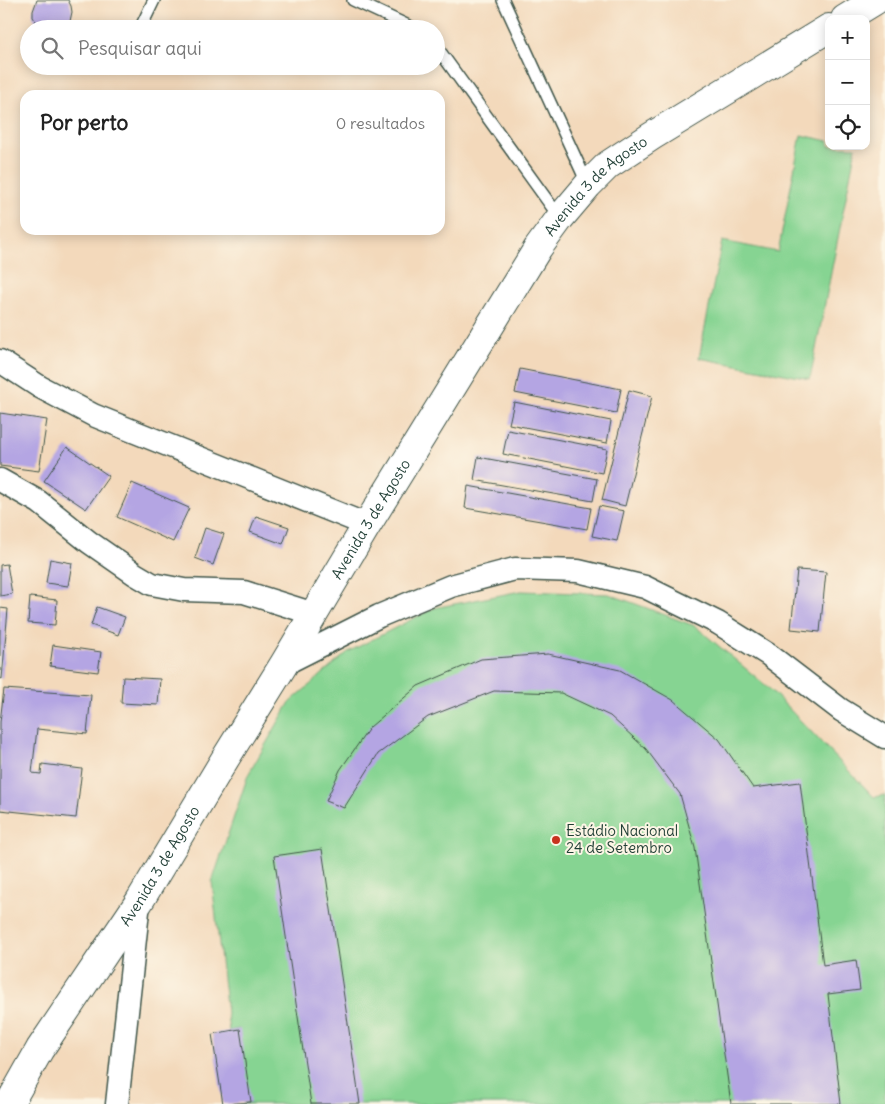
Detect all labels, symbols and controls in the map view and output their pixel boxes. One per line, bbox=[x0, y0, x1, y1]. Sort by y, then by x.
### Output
map controls bbox=[825, 15, 870, 150]
button: + bbox=[825, 15, 870, 60]
search box bbox=[20, 20, 445, 75]
icon: search bbox=[38, 34, 66, 62]
text: Pesquisar aqui bbox=[78, 36, 202, 60]
button: − bbox=[825, 60, 870, 105]
button: locate bbox=[825, 105, 870, 150]
text: Por perto bbox=[40, 109, 128, 136]
text: 0 resultados bbox=[336, 113, 425, 133]
street label: Avenida 3 de Agosto bbox=[540, 132, 651, 240]
street label: Avenida 3 de Agosto bbox=[327, 455, 414, 583]
street label: Avenida 3 de Agosto bbox=[116, 802, 204, 929]
place label: Estádio Nacional 24 de Setembro bbox=[566, 821, 678, 857]
marker: Estádio Nacional 24 de Setembro bbox=[550, 834, 562, 846]

